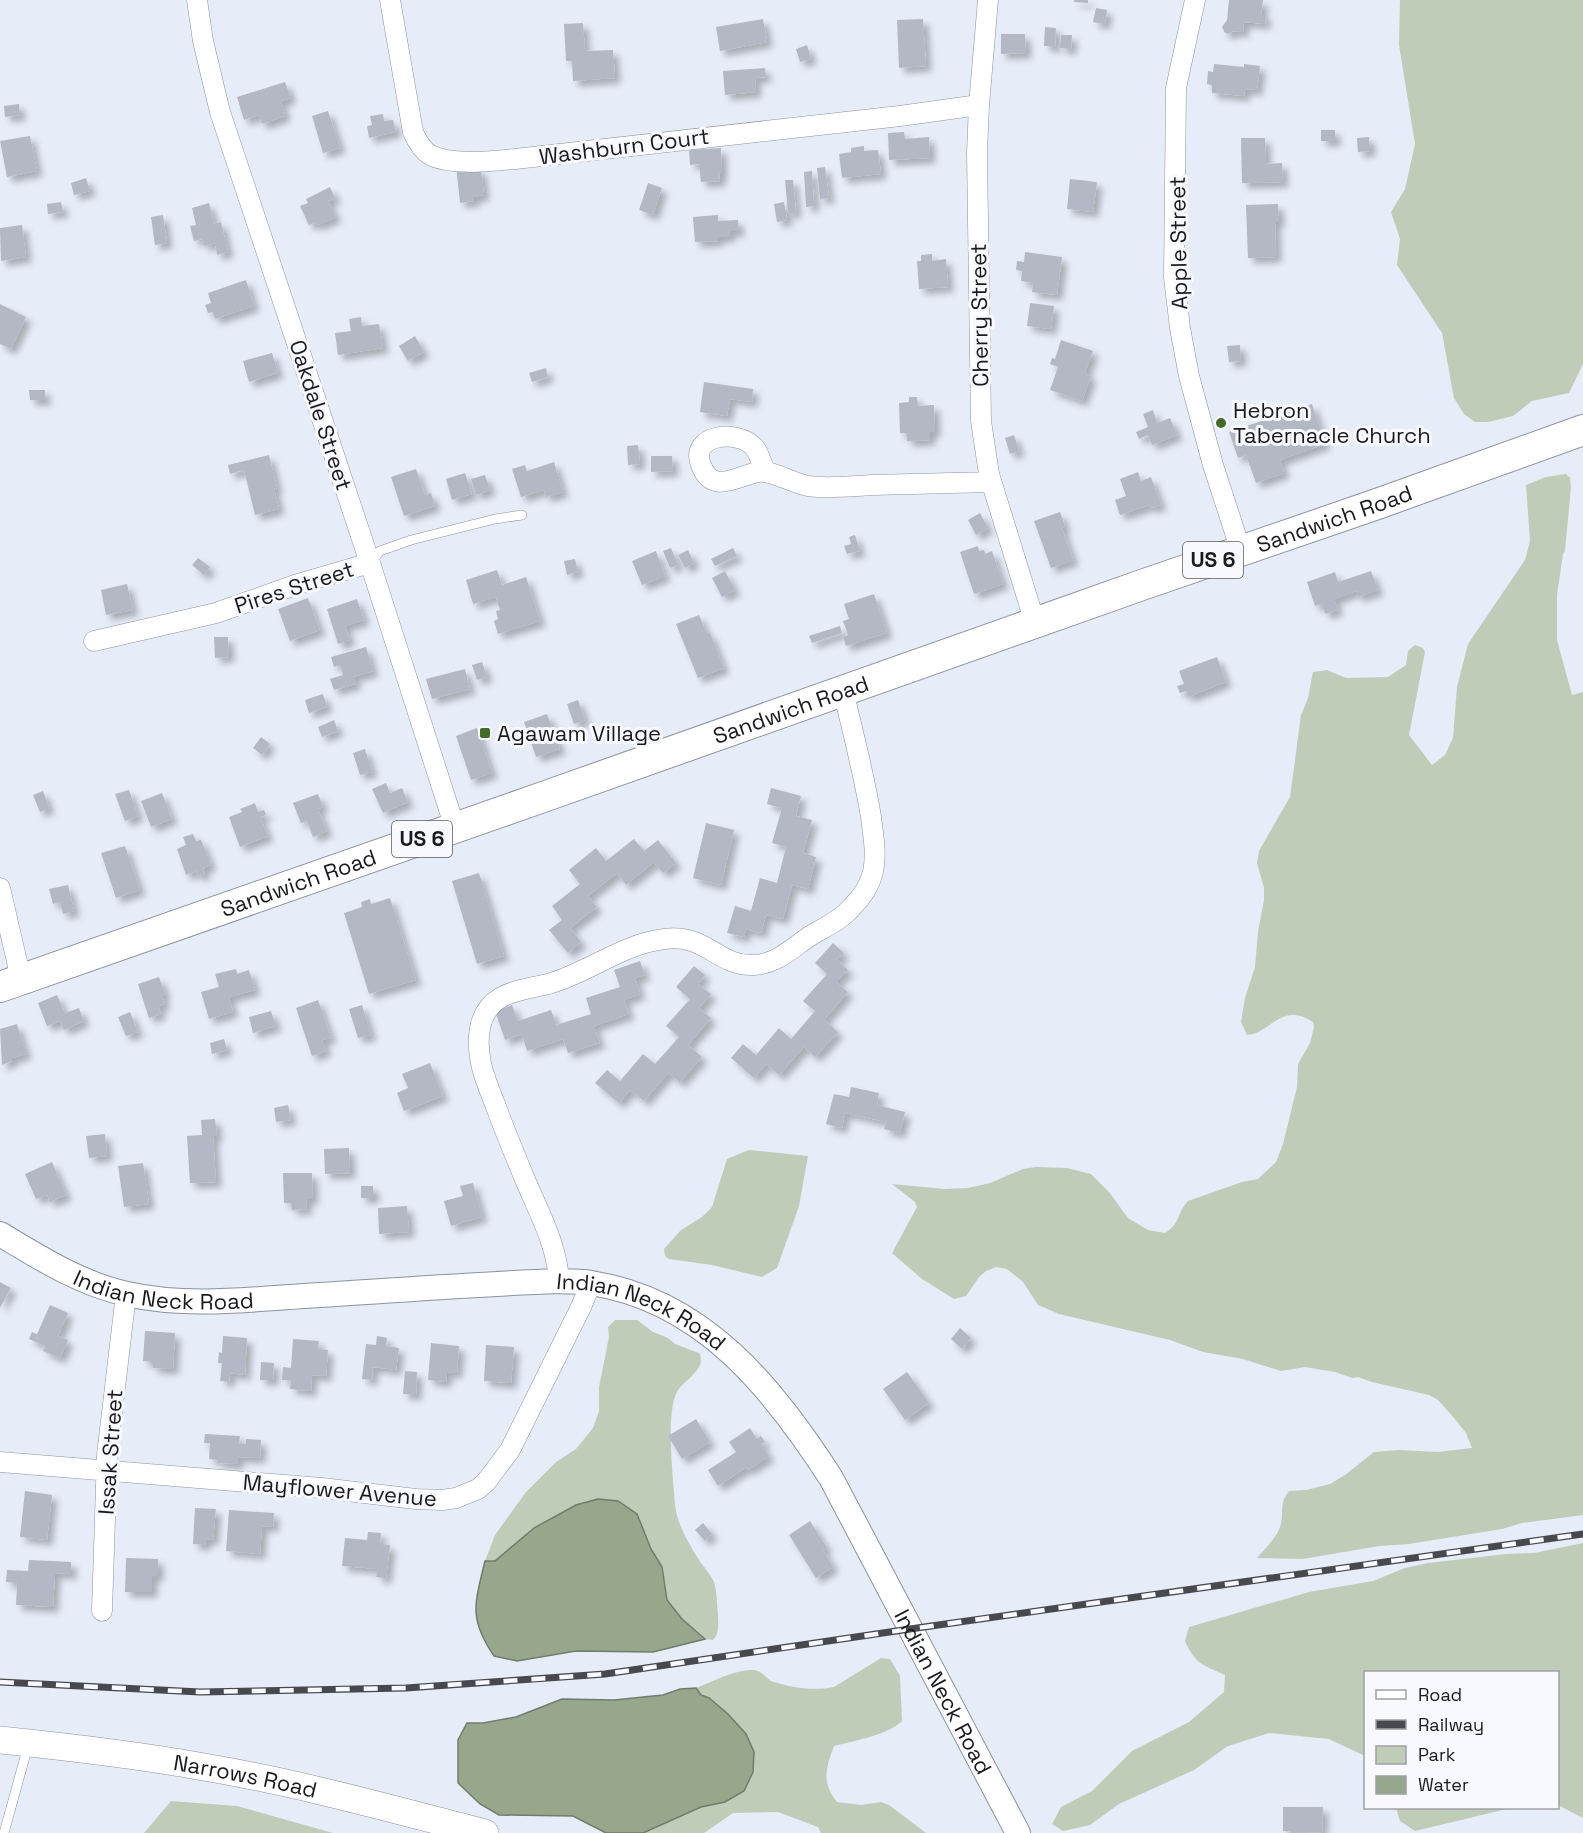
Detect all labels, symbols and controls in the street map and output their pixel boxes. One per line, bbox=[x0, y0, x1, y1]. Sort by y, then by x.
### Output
street label: Washburn Court bbox=[537, 122, 711, 170]
street label: Apple Street bbox=[1163, 176, 1193, 310]
street label: Cherry Street bbox=[964, 243, 994, 387]
street label: Oakdale Street bbox=[283, 336, 359, 494]
place label: Hebron Tabernacle Church bbox=[1233, 396, 1431, 449]
marker: Hebron Tabernacle Church bbox=[1214, 416, 1228, 430]
street label: Sandwich Road bbox=[1253, 479, 1416, 559]
road number: US 6 bbox=[1183, 542, 1243, 578]
street label: Pires Street bbox=[231, 555, 357, 619]
street label: Sandwich Road bbox=[709, 669, 872, 750]
place label: Agawam Village bbox=[497, 719, 661, 747]
marker: Agawam Village bbox=[478, 726, 492, 740]
road number: US 6 bbox=[392, 821, 452, 857]
street label: Sandwich Road bbox=[217, 843, 380, 923]
street label: Indian Neck Road bbox=[69, 1263, 254, 1316]
street label: Indian Neck Road bbox=[555, 1267, 732, 1356]
street label: Issak Street bbox=[92, 1388, 128, 1516]
street label: Mayflower Avenue bbox=[242, 1468, 438, 1512]
street label: Indian Neck Road bbox=[889, 1604, 998, 1779]
legend bbox=[1364, 1671, 1559, 1809]
text: Road bbox=[1418, 1683, 1462, 1706]
text: Railway bbox=[1418, 1713, 1484, 1736]
text: Park bbox=[1418, 1743, 1456, 1766]
street label: Narrows Road bbox=[172, 1748, 320, 1804]
text: Water bbox=[1418, 1773, 1469, 1796]

